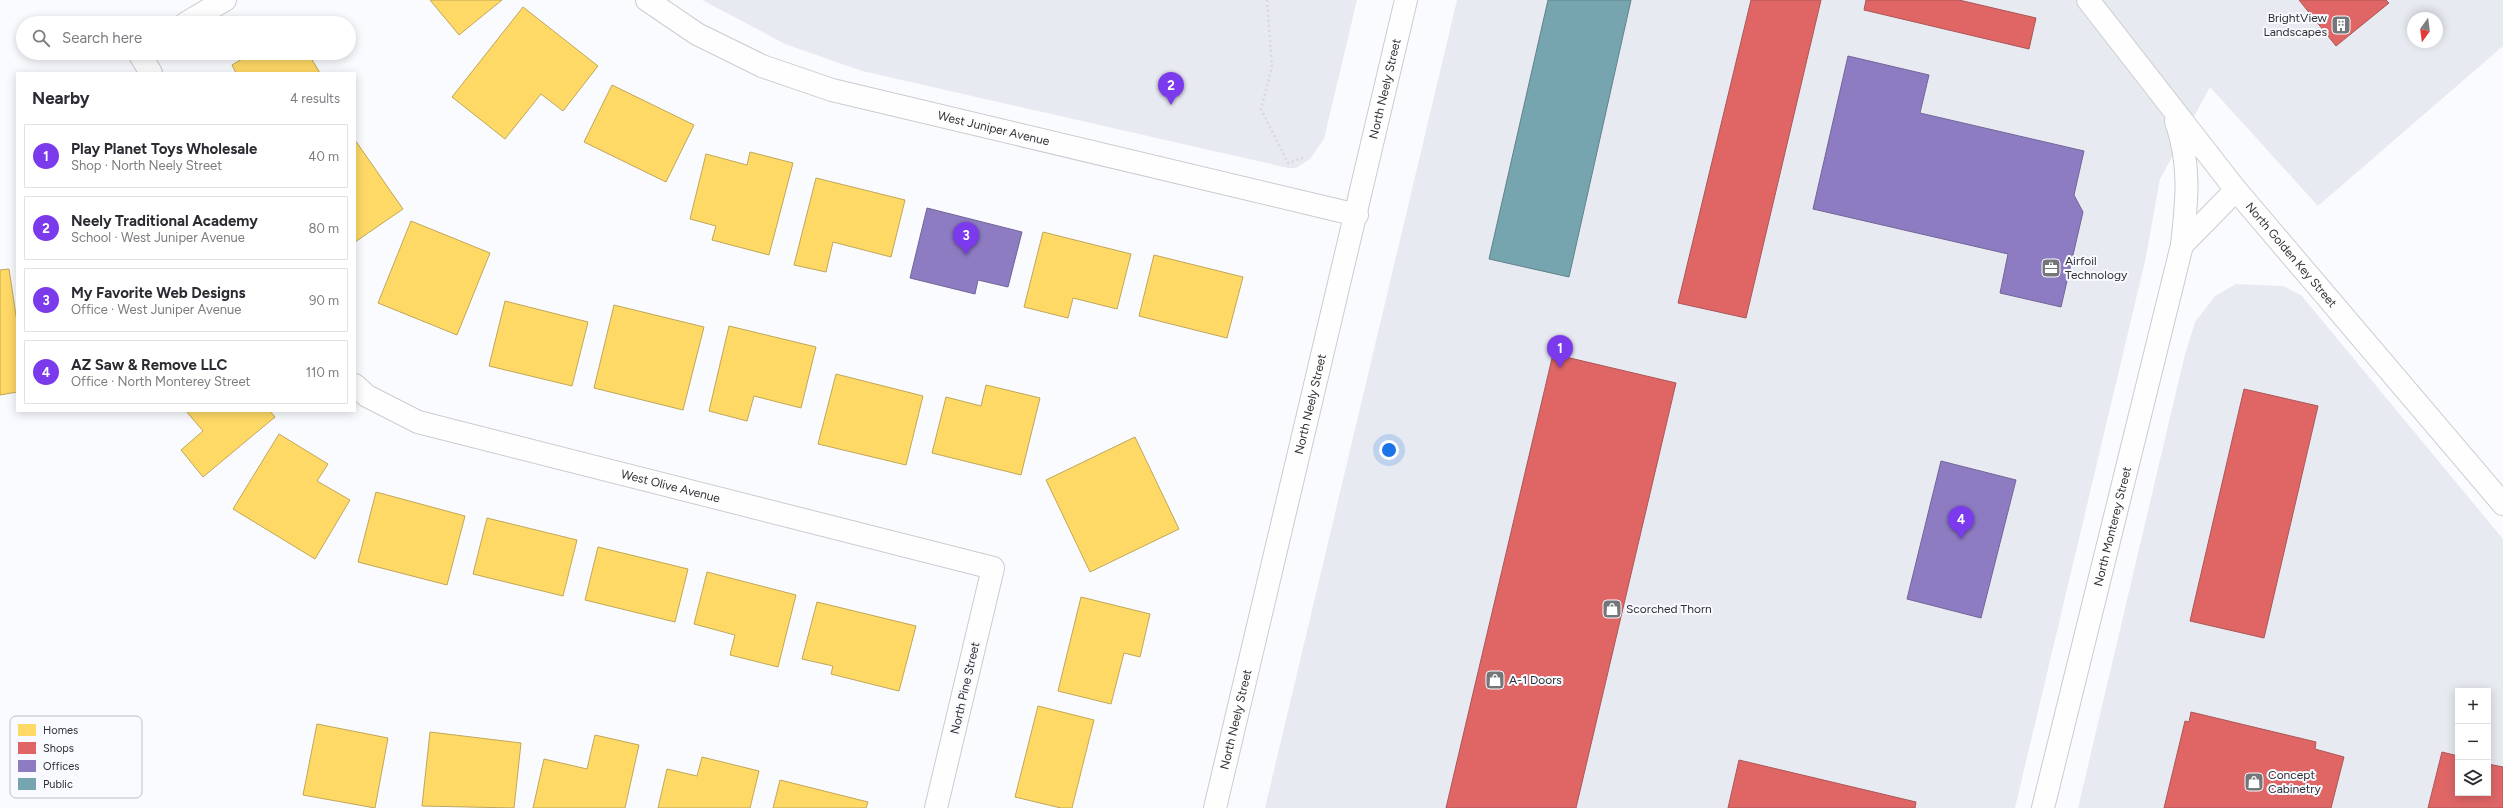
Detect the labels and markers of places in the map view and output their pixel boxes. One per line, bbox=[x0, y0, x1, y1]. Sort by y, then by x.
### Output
place label: BrightView Landscapes bbox=[2263, 11, 2328, 39]
building icon: BrightView Landscapes bbox=[2330, 14, 2352, 36]
pin: 2 bbox=[1158, 72, 1184, 105]
pin: 3 bbox=[953, 222, 979, 255]
place label: Airfoil Technology bbox=[2065, 254, 2128, 282]
office icon: Airfoil Technology bbox=[2040, 257, 2062, 279]
pin: 1 bbox=[1547, 335, 1573, 368]
pin: 4 bbox=[1948, 506, 1974, 539]
shop icon: Scorched Thorn bbox=[1601, 598, 1623, 620]
place label: Scorched Thorn bbox=[1626, 602, 1712, 616]
shop icon: A-1 Doors bbox=[1484, 669, 1506, 691]
place label: A-1 Doors bbox=[1509, 673, 1562, 687]
place label: Concept Cabinetry bbox=[2268, 768, 2321, 796]
shop icon: Concept Cabinetry bbox=[2243, 771, 2265, 793]

